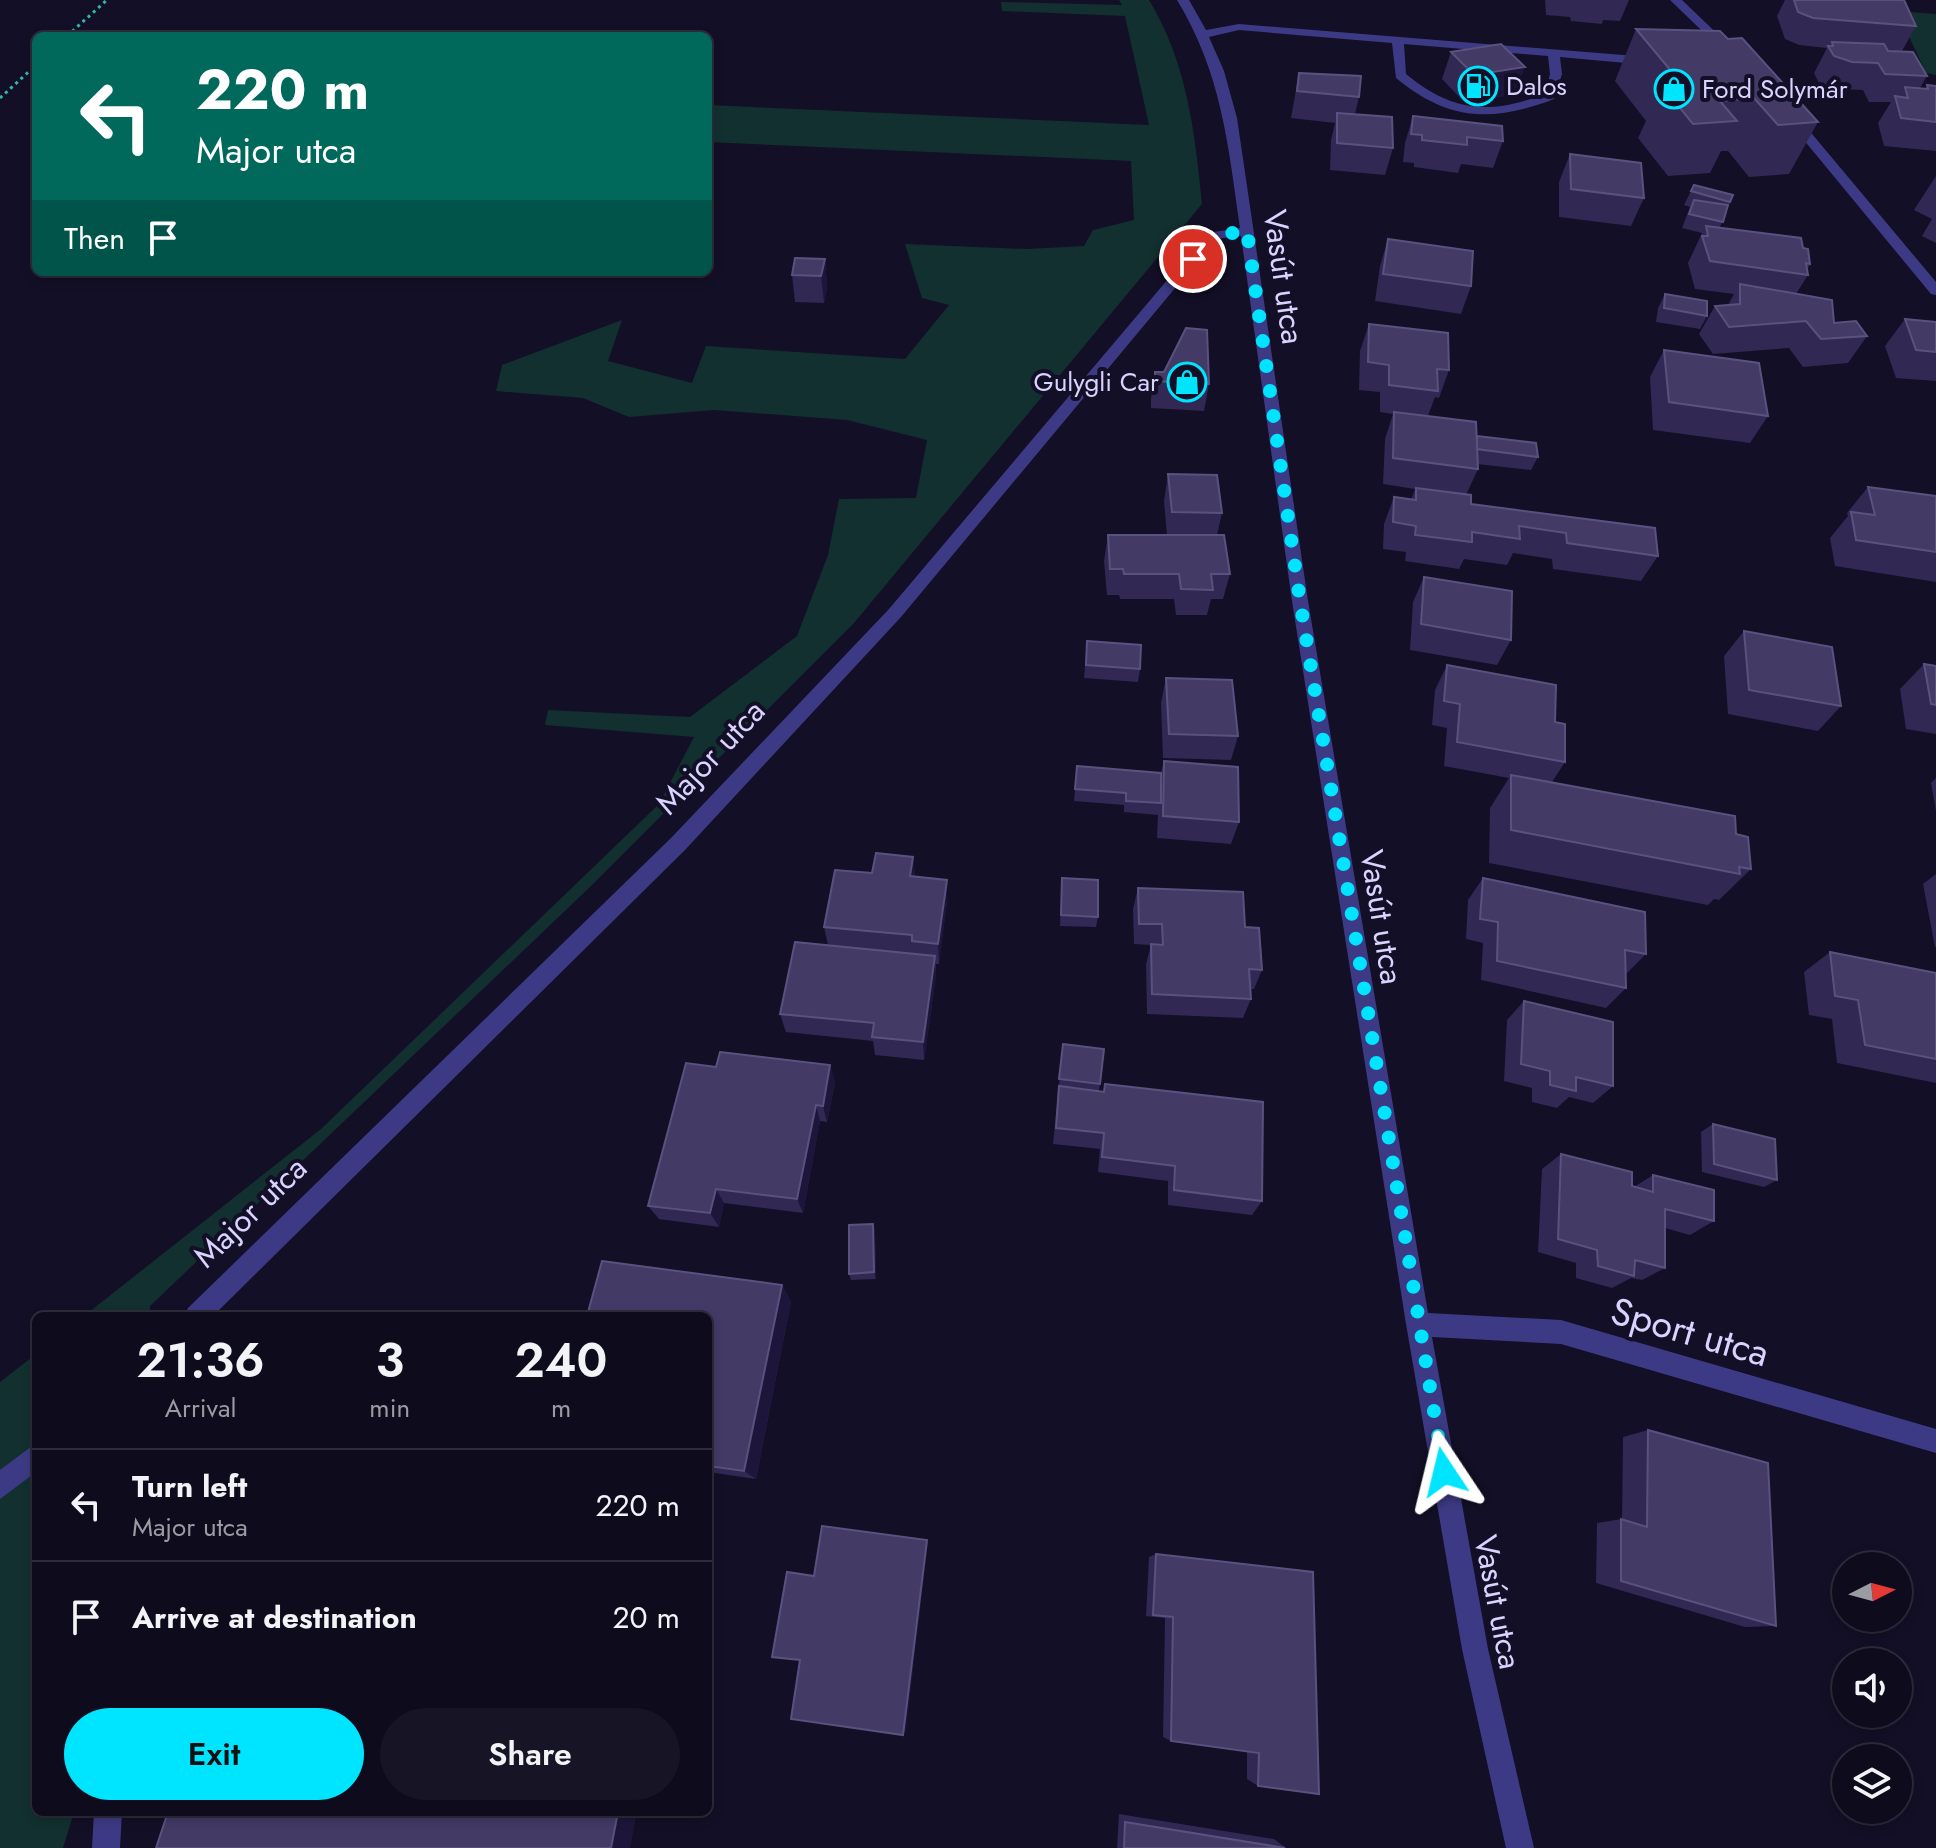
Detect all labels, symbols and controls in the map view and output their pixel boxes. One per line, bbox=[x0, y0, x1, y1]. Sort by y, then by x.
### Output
text: 220 m bbox=[196, 49, 369, 130]
icon: left bbox=[64, 64, 168, 168]
fuel station icon: Dalos bbox=[1457, 65, 1499, 107]
place label: Dalos bbox=[1506, 67, 1567, 105]
shop icon: Ford Solymár bbox=[1653, 68, 1695, 110]
place label: Ford Solymár bbox=[1702, 70, 1848, 108]
text: Major utca bbox=[196, 124, 356, 176]
street label: Vasút utca bbox=[1252, 207, 1316, 347]
icon: arrive bbox=[141, 216, 185, 260]
text: Then bbox=[64, 217, 125, 260]
pin bbox=[1159, 225, 1227, 293]
icon: arrive bbox=[1171, 237, 1215, 281]
shop icon: Gulygli Car bbox=[1166, 361, 1208, 403]
place label: Gulygli Car bbox=[1034, 363, 1159, 401]
street label: Major utca bbox=[645, 689, 775, 825]
street label: Vasút utca bbox=[1349, 847, 1415, 987]
street label: Major utca bbox=[183, 1146, 317, 1278]
street label: Sport utca bbox=[1605, 1283, 1776, 1380]
text: 21:36 bbox=[137, 1326, 265, 1395]
text: 3 bbox=[375, 1326, 404, 1395]
text: 240 bbox=[515, 1326, 607, 1395]
text: Arrival bbox=[165, 1389, 237, 1427]
text: min bbox=[369, 1389, 410, 1427]
text: m bbox=[551, 1389, 571, 1427]
position arrow bbox=[1402, 1430, 1486, 1514]
text: Turn left bbox=[132, 1465, 247, 1508]
icon: left bbox=[64, 1483, 108, 1527]
text: 220 m bbox=[595, 1484, 680, 1527]
text: Major utca bbox=[132, 1508, 248, 1546]
street label: Vasút utca bbox=[1462, 1531, 1534, 1673]
north arrow bbox=[1832, 1552, 1912, 1632]
map controls bbox=[1832, 1552, 1912, 1824]
icon: arrive bbox=[64, 1595, 108, 1639]
text: Arrive at destination bbox=[132, 1596, 417, 1639]
text: 20 m bbox=[613, 1596, 680, 1639]
button: sound bbox=[1832, 1648, 1912, 1728]
button: Exit bbox=[64, 1708, 364, 1800]
button: Share bbox=[380, 1708, 680, 1800]
button: layers bbox=[1832, 1744, 1912, 1824]

